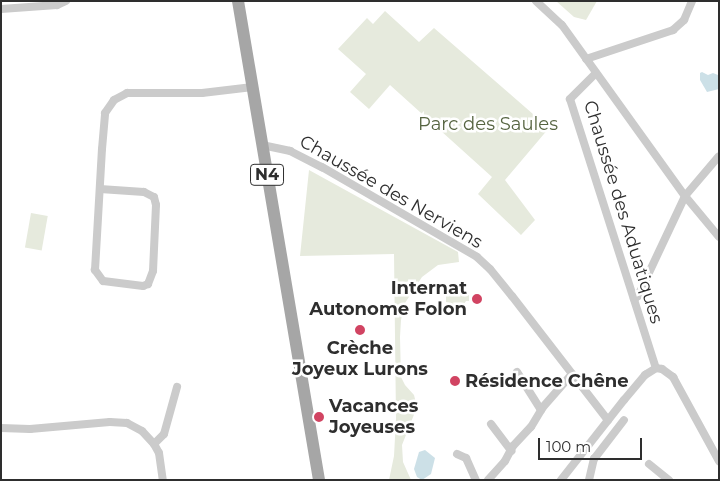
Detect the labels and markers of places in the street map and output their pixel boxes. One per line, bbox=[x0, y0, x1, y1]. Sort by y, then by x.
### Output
place label: Internat Autonome Folon bbox=[309, 278, 467, 320]
marker: Internat Autonome Folon bbox=[471, 293, 483, 305]
marker: Crèche Joyeux Lurons bbox=[354, 324, 366, 336]
place label: Crèche Joyeux Lurons bbox=[292, 338, 428, 380]
place label: Résidence Chêne bbox=[465, 370, 629, 392]
marker: Résidence Chêne bbox=[449, 375, 461, 387]
place label: Vacances Joyeuses bbox=[329, 396, 418, 438]
marker: Vacances Joyeuses bbox=[313, 411, 325, 423]

